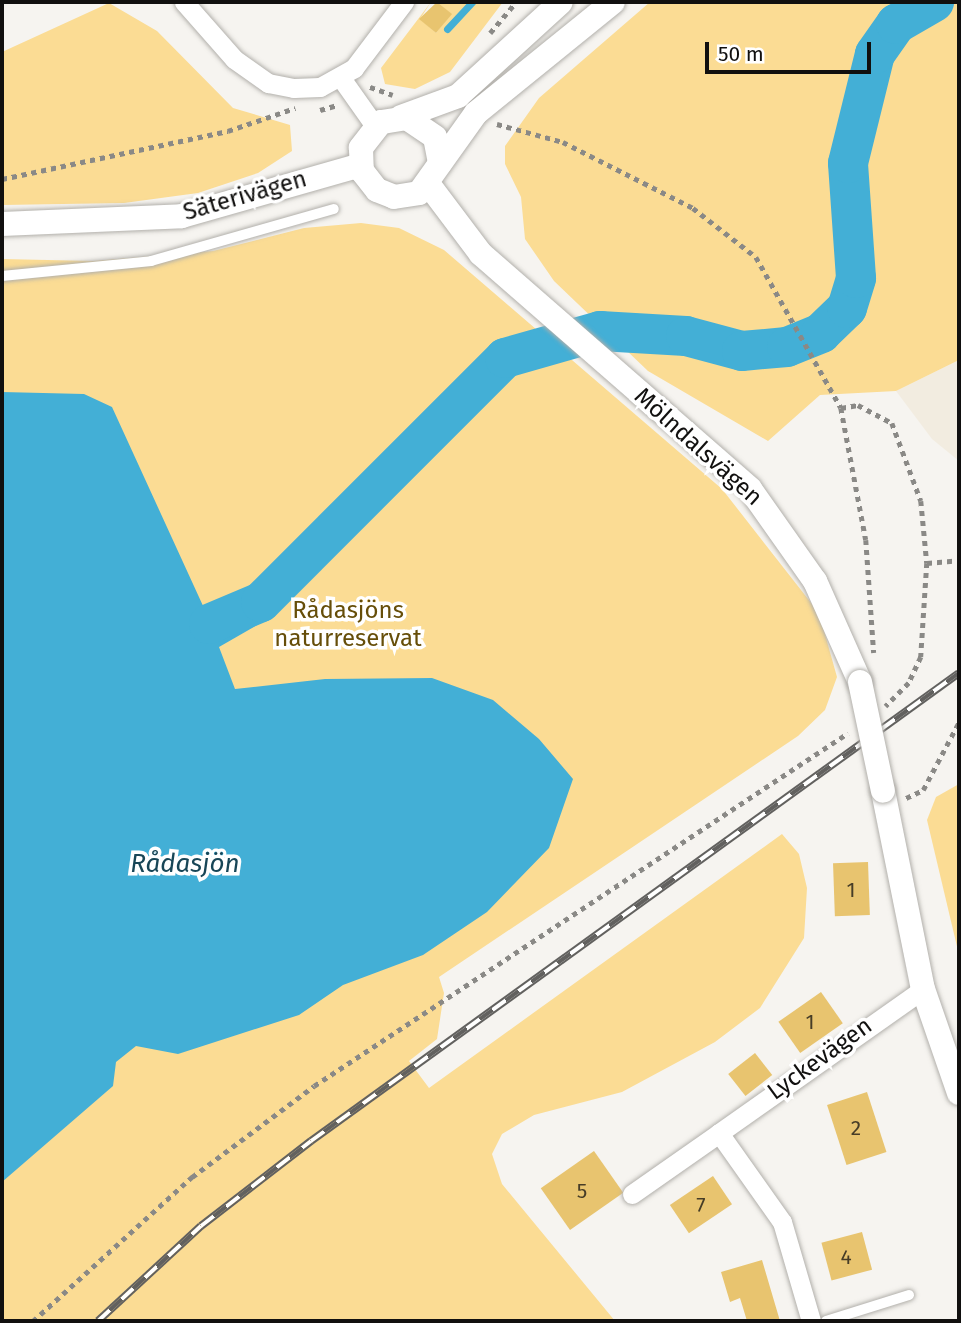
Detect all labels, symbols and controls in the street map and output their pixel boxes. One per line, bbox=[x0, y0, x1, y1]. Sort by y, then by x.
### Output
scale bar bbox=[709, 28, 875, 72]
text: 50 m bbox=[718, 41, 764, 67]
street label: Säterivägen bbox=[180, 165, 310, 227]
street label: Mölndalsvägen bbox=[628, 382, 768, 512]
park label: Rådasjöns naturreservat bbox=[274, 597, 422, 653]
water label: Rådasjön bbox=[130, 848, 240, 880]
house number: 1 bbox=[846, 877, 856, 903]
house number: 1 bbox=[805, 1009, 815, 1035]
street label: Lyckevägen bbox=[762, 1011, 878, 1107]
house number: 2 bbox=[851, 1115, 861, 1141]
house number: 5 bbox=[577, 1178, 587, 1204]
house number: 7 bbox=[696, 1192, 706, 1218]
house number: 4 bbox=[840, 1244, 852, 1270]

